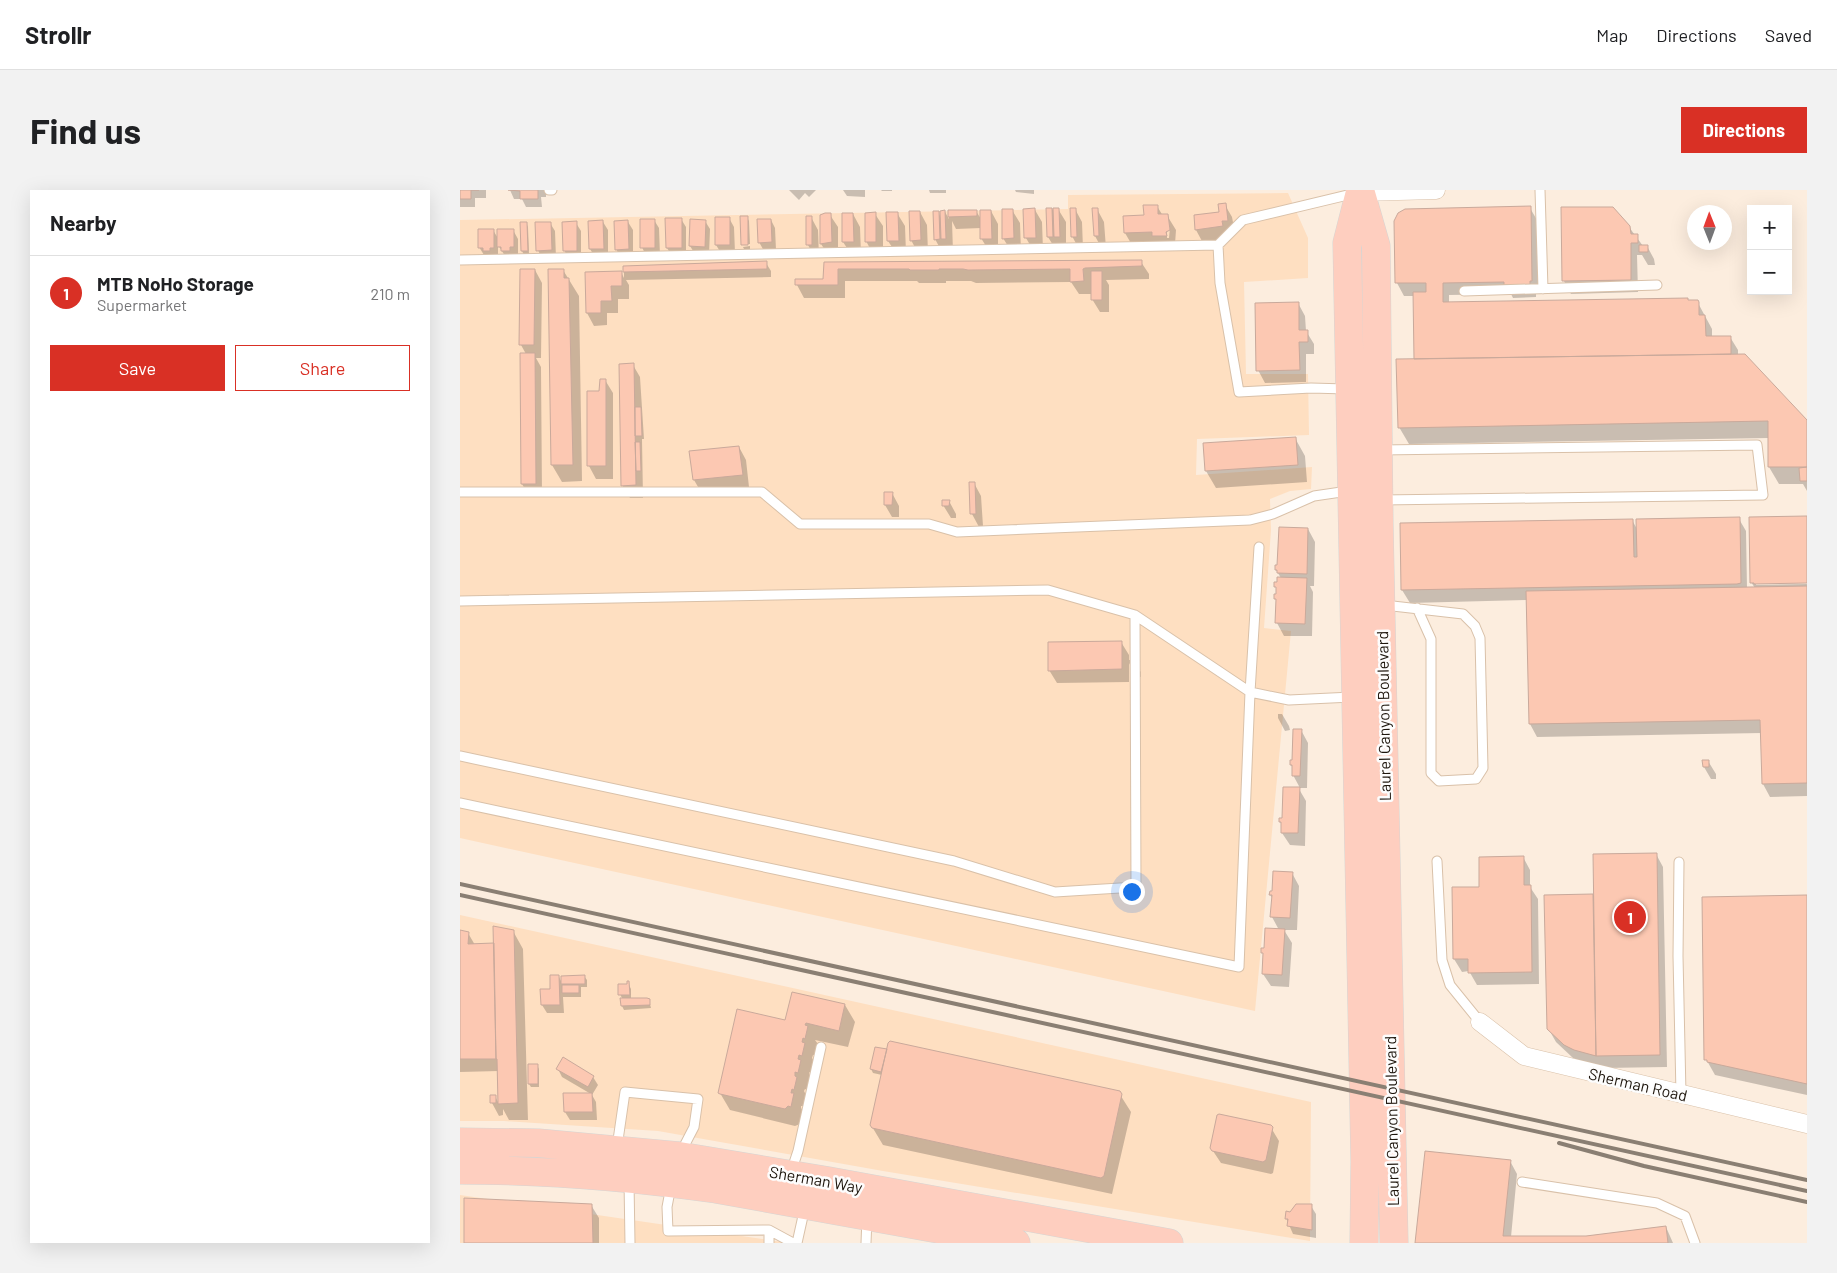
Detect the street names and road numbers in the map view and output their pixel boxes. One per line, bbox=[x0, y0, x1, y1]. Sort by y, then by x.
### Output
street label: Laurel Canyon Boulevard bbox=[1372, 631, 1394, 801]
street label: Laurel Canyon Boulevard bbox=[1380, 1036, 1402, 1206]
street label: Sherman Road bbox=[1587, 1063, 1689, 1105]
street label: Sherman Way bbox=[768, 1161, 865, 1197]

